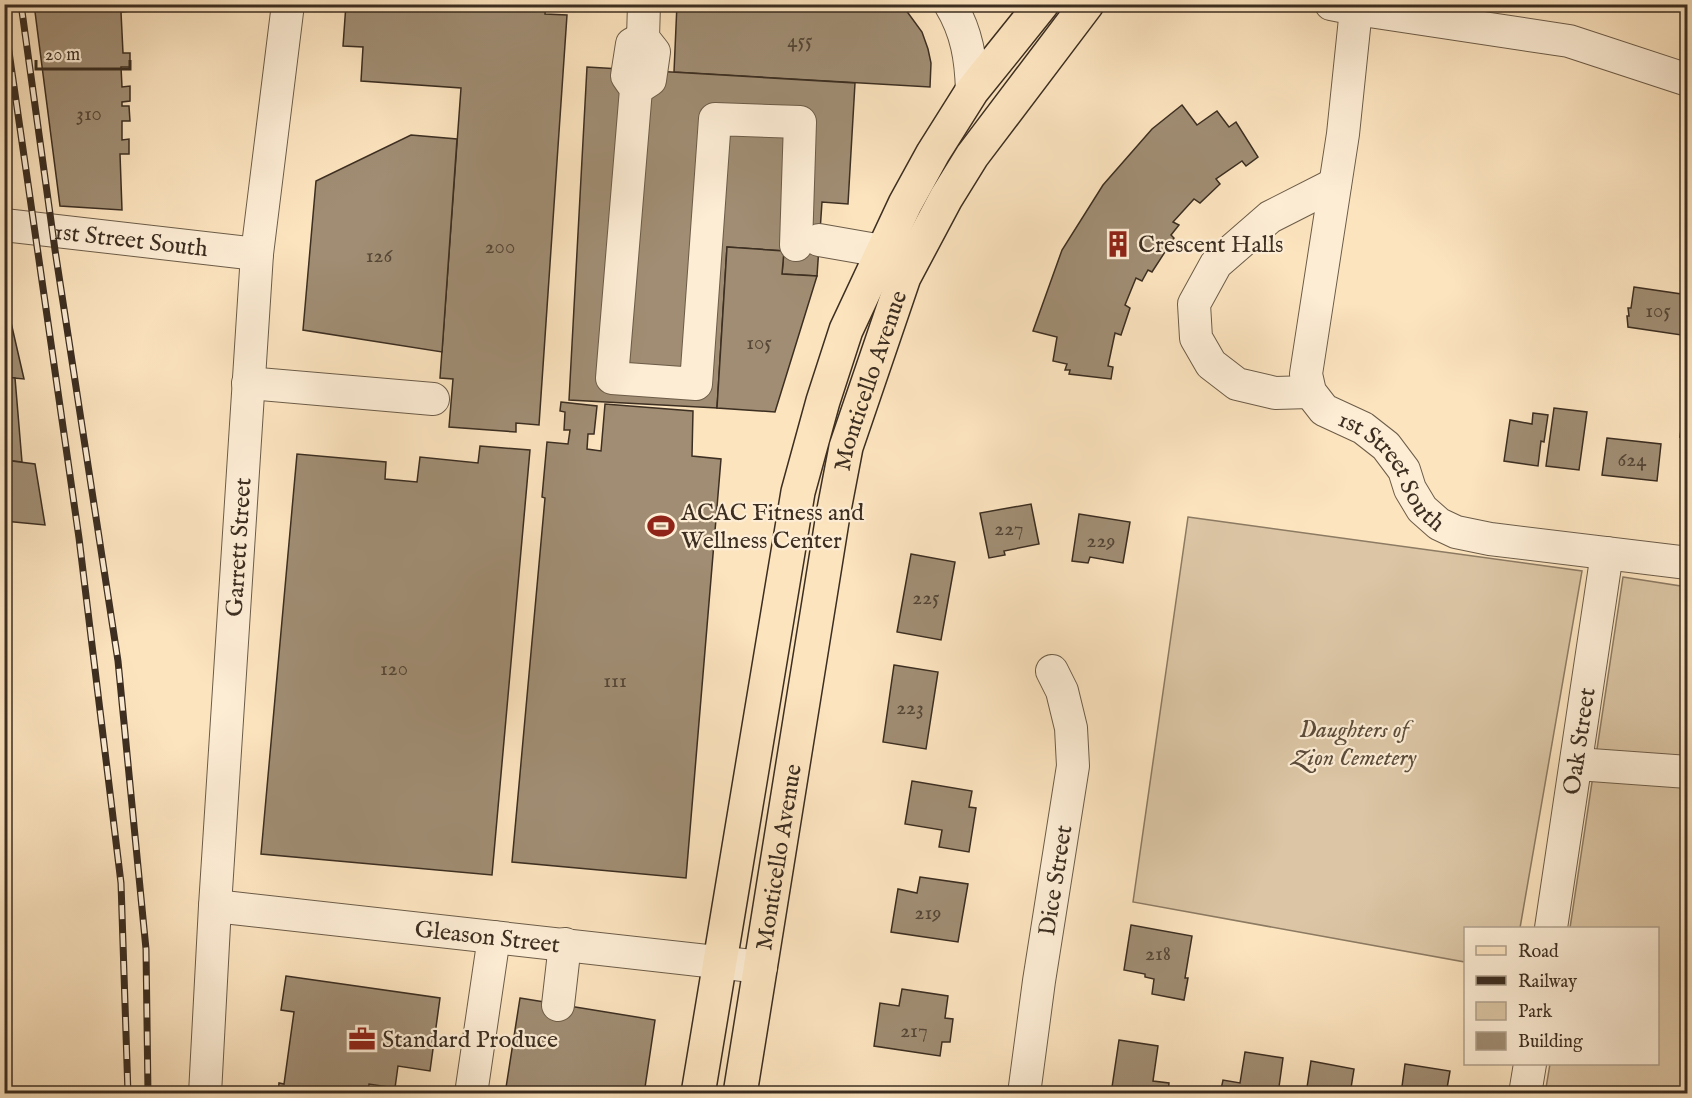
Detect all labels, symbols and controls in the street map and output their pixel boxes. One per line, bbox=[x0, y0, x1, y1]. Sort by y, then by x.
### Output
house number: 455 bbox=[787, 28, 813, 55]
scale bar bbox=[36, 33, 130, 71]
text: 20 m bbox=[45, 44, 80, 67]
house number: 310 bbox=[76, 101, 102, 128]
street label: 1st Street South bbox=[53, 217, 210, 265]
building icon: Crescent Halls bbox=[1103, 229, 1133, 259]
place label: Crescent Halls bbox=[1138, 230, 1283, 261]
house number: 200 bbox=[485, 234, 515, 261]
house number: 126 bbox=[366, 243, 393, 270]
street label: Monticello Avenue bbox=[828, 287, 915, 474]
house number: 105 bbox=[1645, 298, 1671, 325]
house number: 105 bbox=[746, 330, 772, 357]
street label: 1st Street South bbox=[1333, 405, 1451, 539]
house number: 624 bbox=[1617, 447, 1647, 474]
street label: Garrett Street bbox=[220, 477, 260, 618]
place label: ACAC Fitness and Wellness Center bbox=[680, 498, 864, 557]
sports icon: ACAC Fitness and Wellness Center bbox=[646, 511, 676, 541]
house number: 227 bbox=[994, 516, 1024, 543]
house number: 229 bbox=[1087, 528, 1115, 555]
house number: 225 bbox=[912, 585, 940, 612]
house number: 120 bbox=[380, 656, 408, 683]
house number: 111 bbox=[603, 668, 627, 695]
street label: Oak Street bbox=[1557, 686, 1604, 797]
house number: 223 bbox=[896, 695, 924, 722]
park label: Daughters of Zion Cemetery bbox=[1289, 715, 1418, 774]
street label: Monticello Avenue bbox=[749, 762, 810, 953]
street label: Dice Street bbox=[1032, 823, 1080, 938]
house number: 219 bbox=[915, 900, 941, 927]
street label: Gleason Street bbox=[413, 914, 561, 961]
legend bbox=[1464, 927, 1659, 1065]
house number: 218 bbox=[1145, 941, 1171, 968]
text: Road bbox=[1518, 941, 1559, 964]
text: Railway bbox=[1518, 971, 1577, 994]
text: Park bbox=[1518, 1001, 1553, 1024]
house number: 217 bbox=[900, 1018, 928, 1045]
office icon: Standard Produce bbox=[347, 1024, 377, 1054]
place label: Standard Produce bbox=[382, 1025, 558, 1056]
text: Building bbox=[1518, 1031, 1583, 1054]

